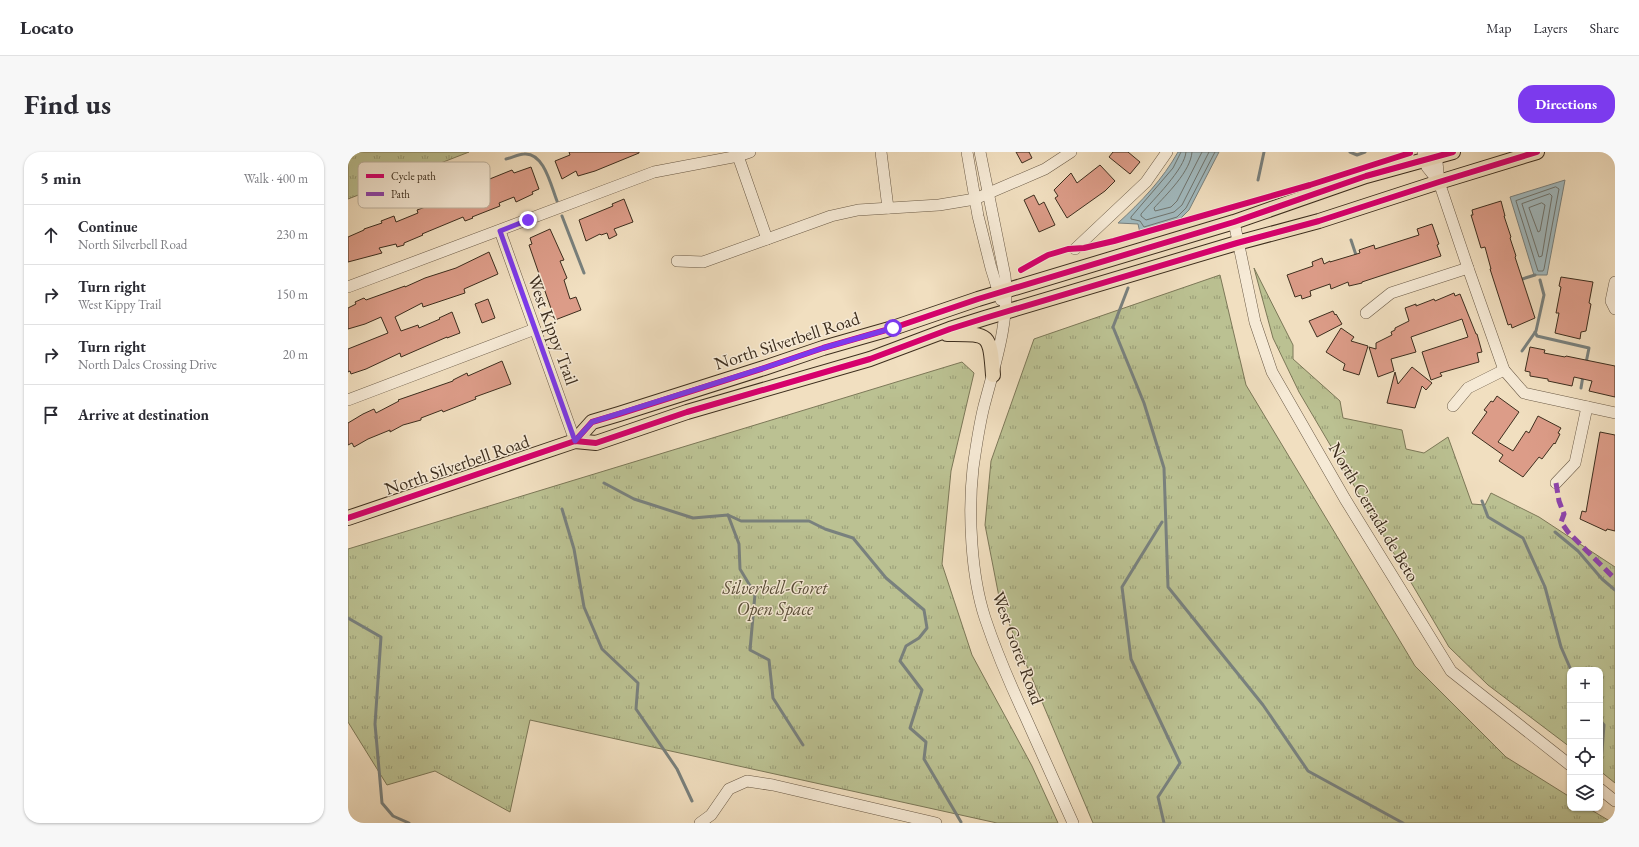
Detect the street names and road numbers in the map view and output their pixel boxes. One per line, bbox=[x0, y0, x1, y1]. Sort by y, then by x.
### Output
street label: West Kippy Trail bbox=[523, 272, 584, 388]
street label: North Silverbell Road bbox=[711, 306, 863, 375]
street label: North Silverbell Road bbox=[381, 429, 533, 500]
street label: North Cerrada de Beto bbox=[1324, 438, 1425, 586]
street label: West Goret Road bbox=[987, 588, 1050, 708]

